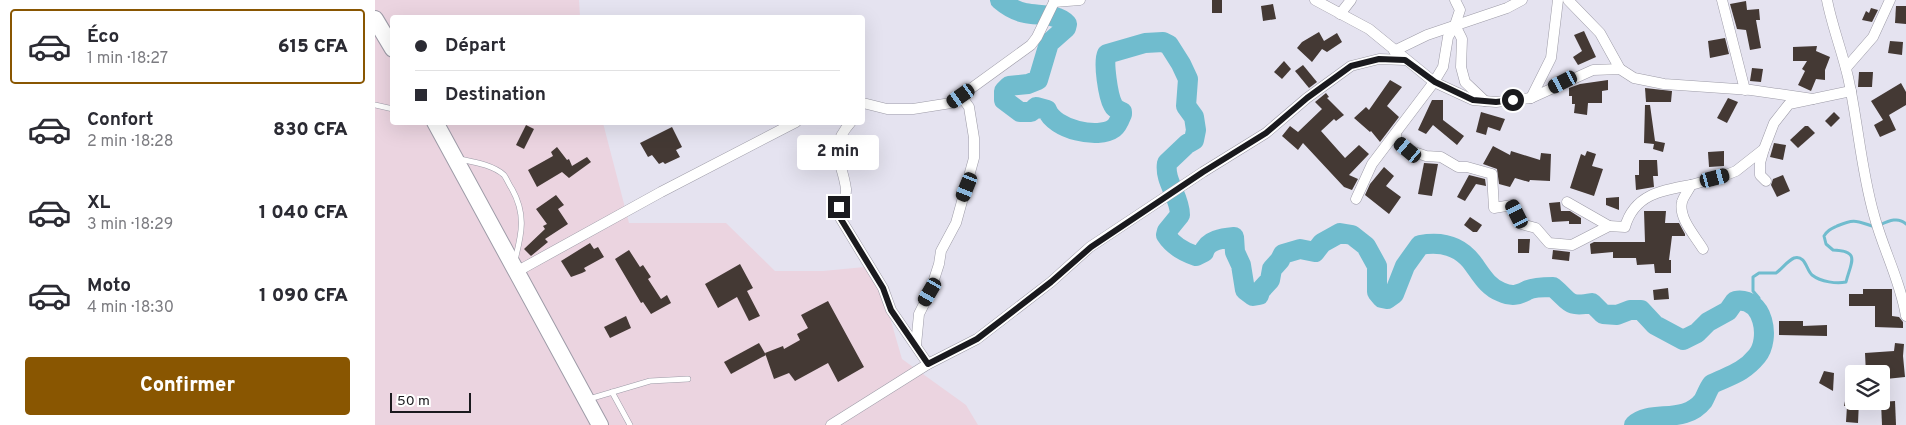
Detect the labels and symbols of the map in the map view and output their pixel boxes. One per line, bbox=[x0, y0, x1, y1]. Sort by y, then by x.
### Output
car bbox=[1546, 69, 1579, 95]
car bbox=[944, 81, 977, 111]
route start bbox=[1502, 89, 1524, 111]
callout: 2 min bbox=[798, 134, 880, 170]
car bbox=[1391, 135, 1424, 165]
car bbox=[1698, 167, 1731, 189]
car bbox=[954, 170, 979, 204]
route end bbox=[828, 196, 850, 218]
car bbox=[1503, 197, 1530, 231]
car bbox=[916, 275, 943, 309]
scale bar bbox=[390, 390, 471, 413]

